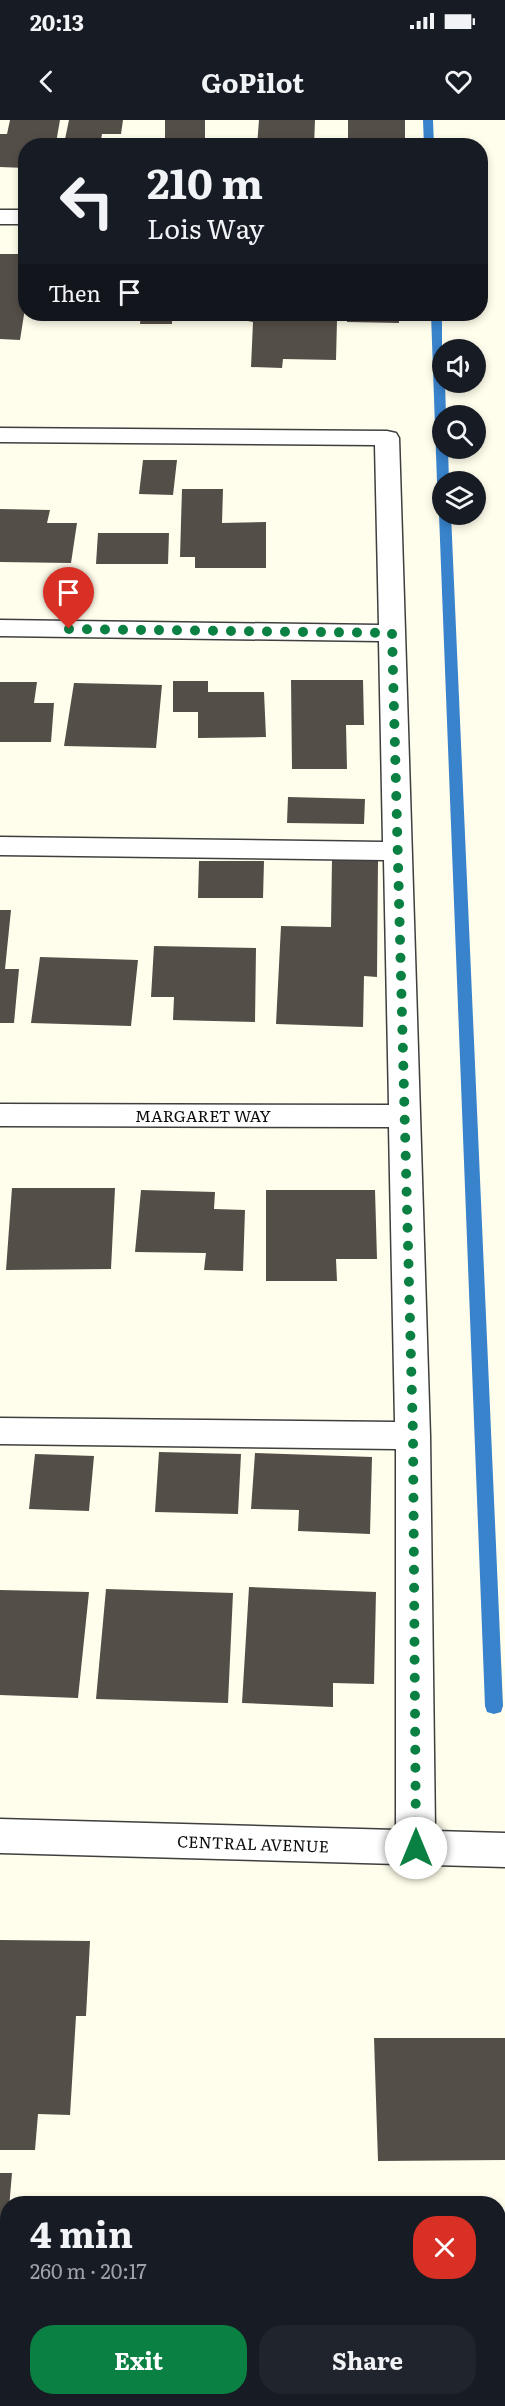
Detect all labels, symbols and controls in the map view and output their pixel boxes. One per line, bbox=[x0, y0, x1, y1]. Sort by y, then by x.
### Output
text: 20:13 bbox=[30, 5, 84, 38]
text: GoPilot bbox=[201, 61, 304, 101]
icon: back bbox=[30, 65, 63, 98]
icon: heart bbox=[442, 65, 475, 98]
text: 210 m bbox=[147, 150, 263, 212]
icon: left bbox=[48, 162, 126, 240]
text: Lois Way bbox=[147, 207, 264, 247]
text: Then bbox=[48, 276, 101, 309]
icon: arrive bbox=[113, 276, 146, 309]
map controls bbox=[432, 339, 486, 525]
button: sound bbox=[432, 339, 486, 393]
button: search bbox=[432, 405, 486, 459]
button: layers bbox=[432, 471, 486, 525]
pin bbox=[43, 567, 94, 629]
icon: arrive bbox=[52, 576, 85, 609]
street label: MARGARET WAY bbox=[135, 1103, 272, 1127]
position arrow bbox=[384, 1816, 448, 1880]
street label: CENTRAL AVENUE bbox=[177, 1828, 329, 1858]
text: 4 min bbox=[30, 2206, 133, 2259]
button: close bbox=[413, 2216, 476, 2279]
text: 260 m · 20:17 bbox=[30, 2255, 147, 2285]
button: Exit bbox=[30, 2325, 247, 2394]
button: Share bbox=[259, 2325, 476, 2394]

